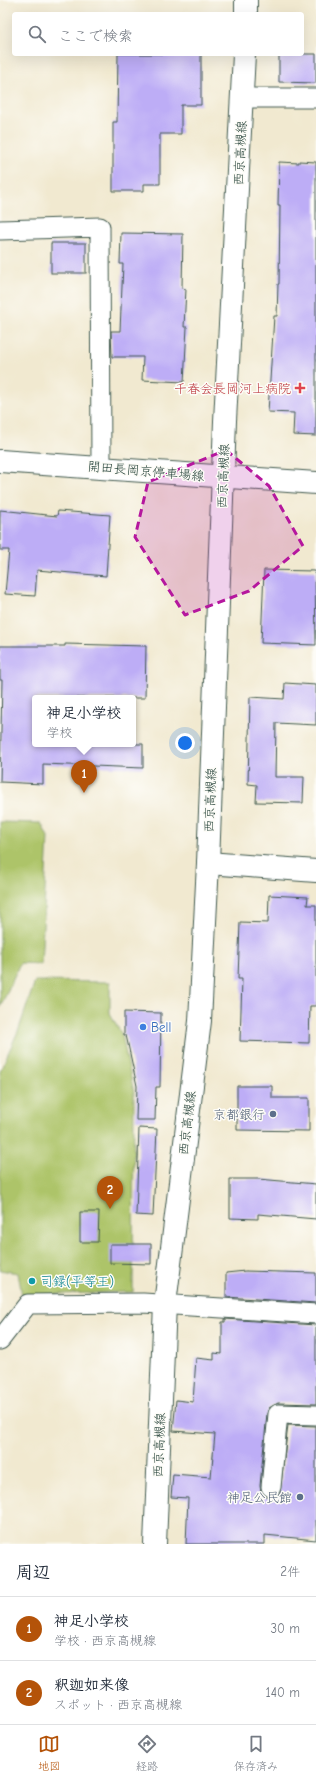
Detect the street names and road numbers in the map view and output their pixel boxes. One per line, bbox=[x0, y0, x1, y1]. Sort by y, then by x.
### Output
street label: 西京高槻線 bbox=[231, 119, 249, 186]
street label: 西京高槻線 bbox=[214, 442, 232, 509]
street label: 開田長岡京停車場線 bbox=[87, 458, 206, 484]
street label: 西京高槻線 bbox=[201, 766, 219, 833]
street label: 西京高槻線 bbox=[176, 1089, 199, 1156]
street label: 西京高槻線 bbox=[150, 1411, 168, 1478]

